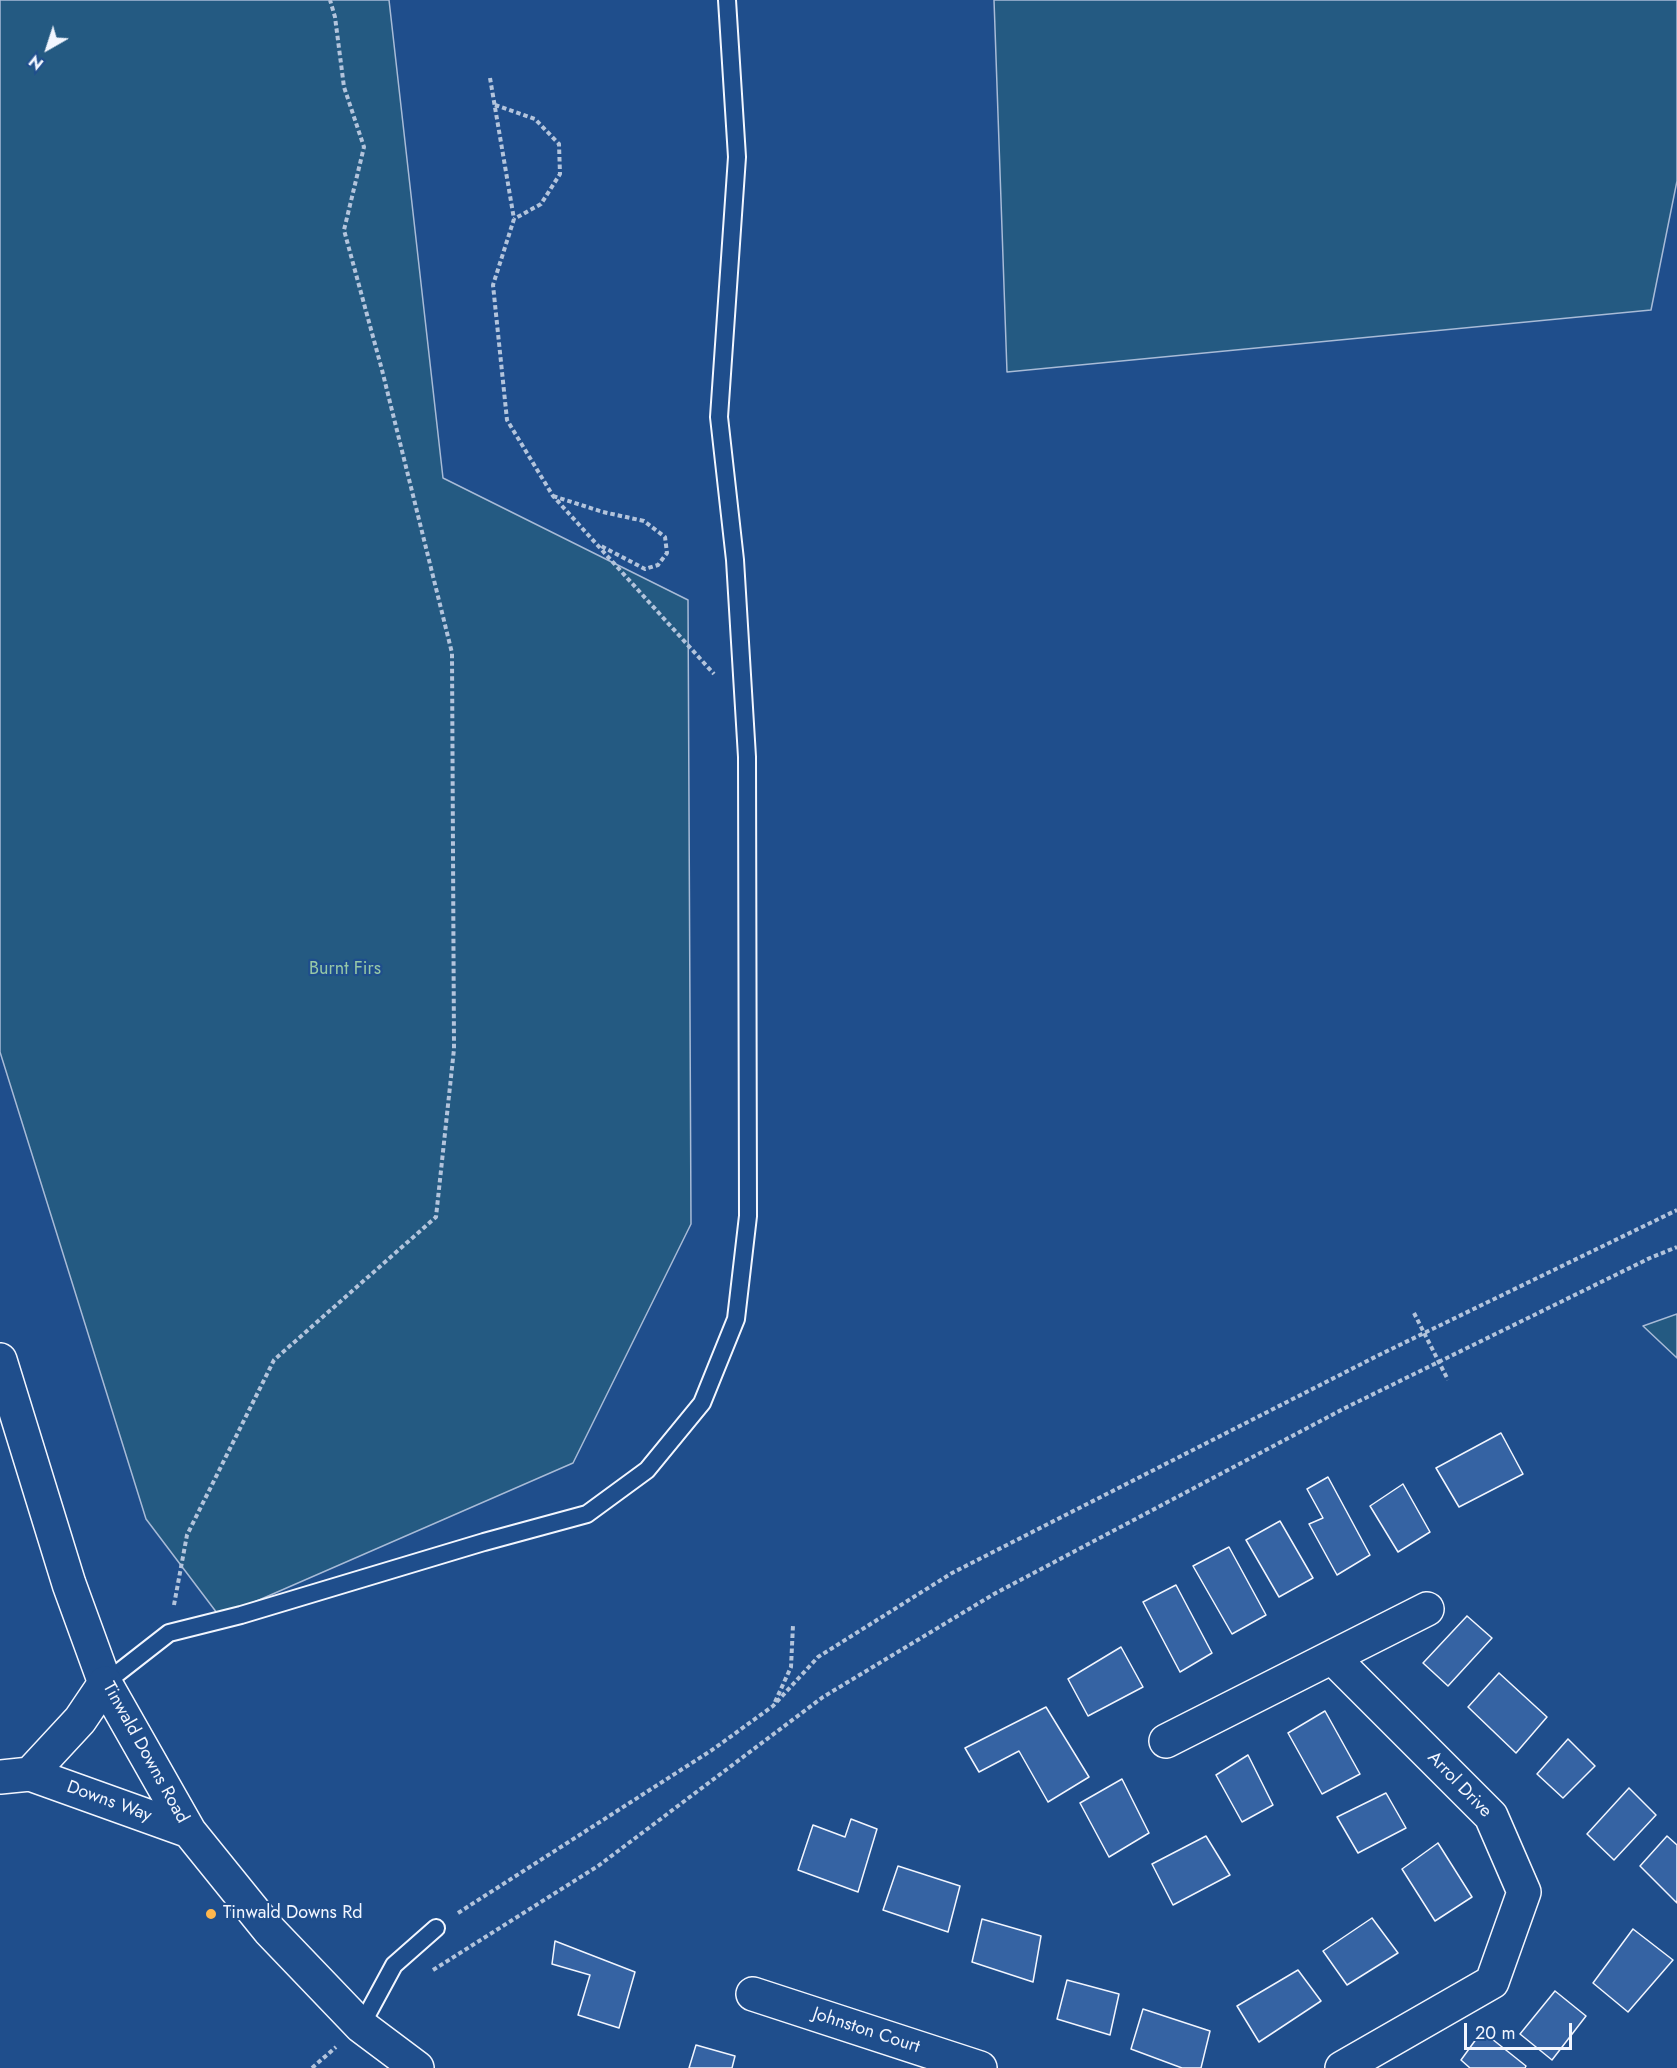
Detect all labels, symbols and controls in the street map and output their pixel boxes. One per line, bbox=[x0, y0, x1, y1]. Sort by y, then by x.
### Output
north arrow bbox=[18, 18, 78, 78]
text: N bbox=[24, 49, 49, 75]
park label: Burnt Firs bbox=[309, 959, 381, 981]
street label: Tinwald Downs Road bbox=[97, 1679, 193, 1827]
street label: Arrol Drive bbox=[1422, 1748, 1496, 1822]
street label: Downs Way bbox=[64, 1777, 154, 1827]
place label: Tinwald Downs Rd bbox=[223, 1903, 363, 1925]
marker: Tinwald Downs Rd bbox=[204, 1907, 218, 1921]
street label: Johnston Court bbox=[810, 2004, 922, 2058]
scale bar bbox=[1467, 2011, 1575, 2049]
text: 20 m bbox=[1475, 2020, 1515, 2046]

